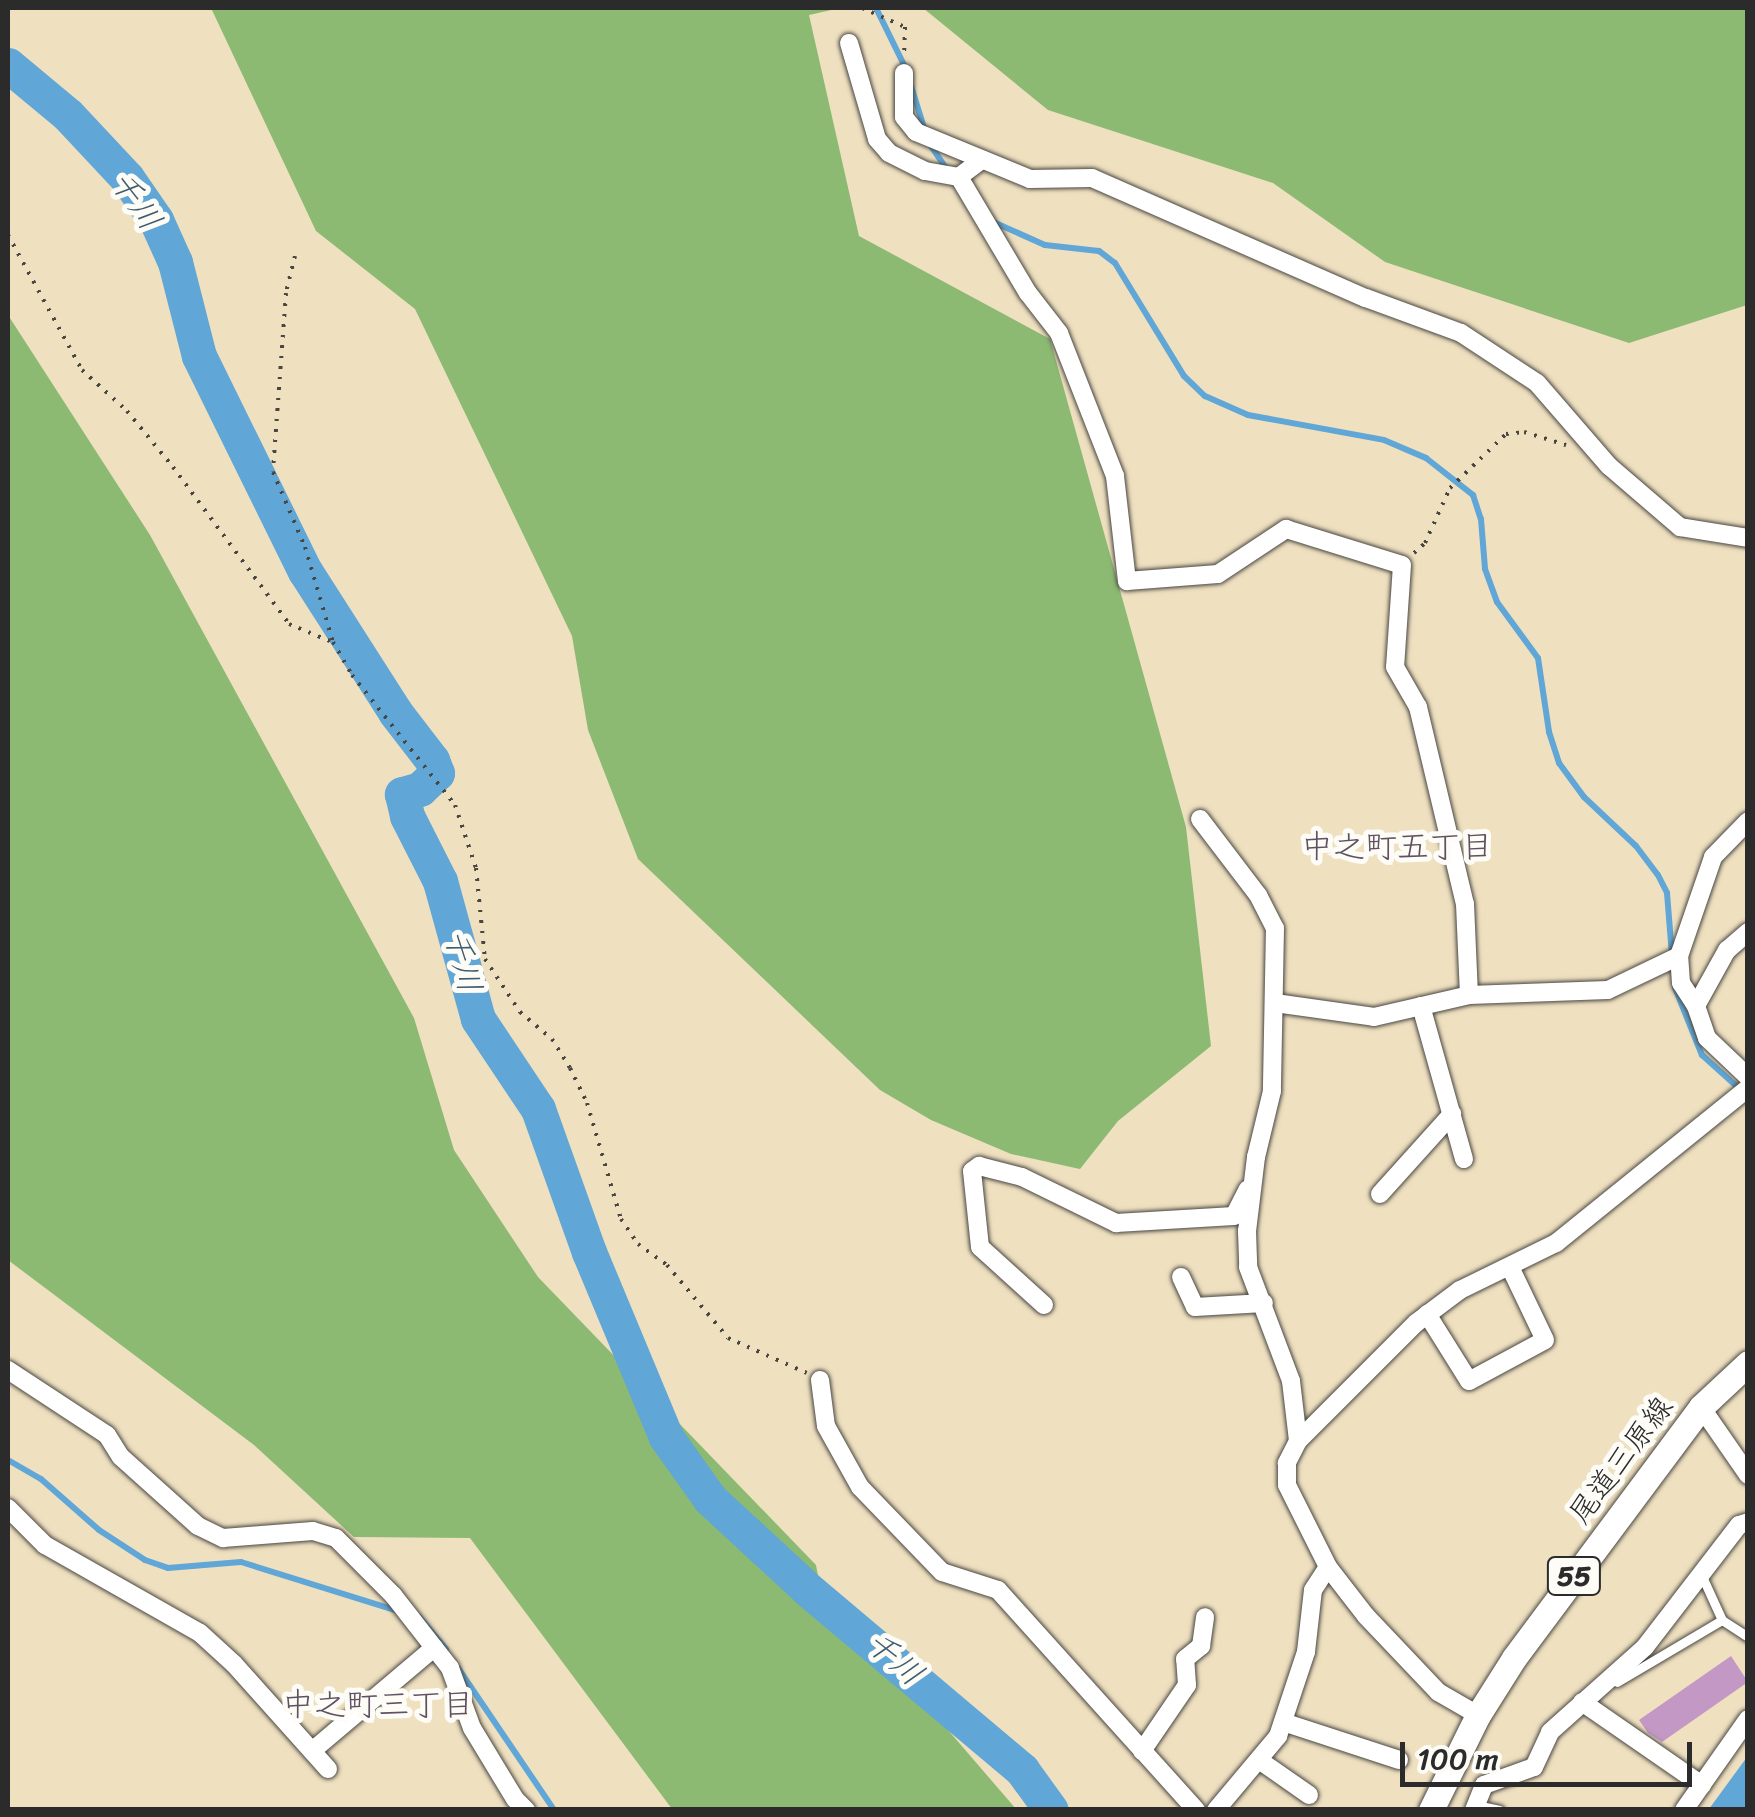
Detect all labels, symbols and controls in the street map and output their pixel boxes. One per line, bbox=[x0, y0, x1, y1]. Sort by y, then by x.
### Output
water label: 千川 bbox=[101, 164, 169, 238]
district label: 中之町五丁目 bbox=[1301, 828, 1493, 866]
water label: 千川 bbox=[435, 925, 489, 997]
street label: 尾道三原線 bbox=[1561, 1389, 1681, 1531]
road number: 55 bbox=[1546, 1553, 1602, 1599]
water label: 千川 bbox=[857, 1624, 931, 1694]
district label: 中之町三丁目 bbox=[282, 1686, 474, 1724]
scale bar bbox=[1405, 1722, 1698, 1784]
text: 100 m bbox=[1417, 1732, 1499, 1786]

